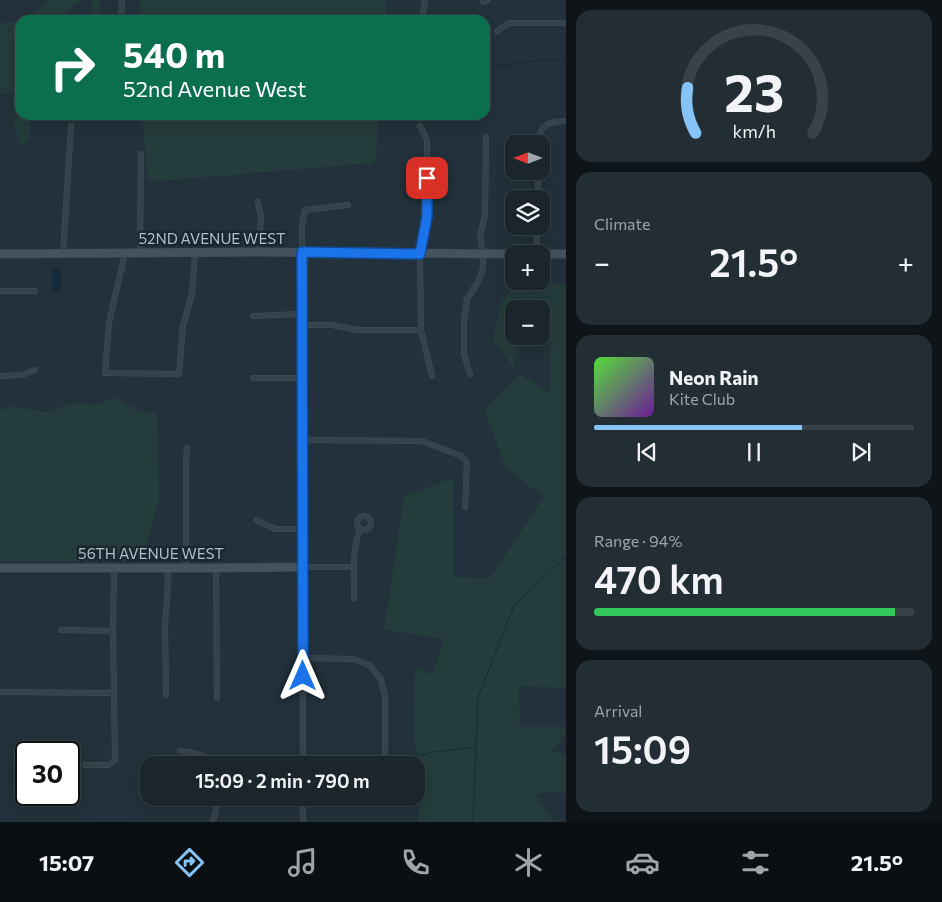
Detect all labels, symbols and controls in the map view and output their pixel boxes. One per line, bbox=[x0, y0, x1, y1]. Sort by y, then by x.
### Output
text: 540 m bbox=[123, 32, 225, 75]
icon: right bbox=[40, 35, 105, 100]
text: 23 bbox=[724, 59, 784, 123]
text: 52nd Avenue West bbox=[123, 75, 306, 102]
text: km/h bbox=[732, 120, 776, 142]
north arrow bbox=[505, 135, 550, 180]
map controls bbox=[505, 135, 550, 345]
pin bbox=[406, 157, 448, 199]
icon: arrive bbox=[413, 164, 441, 192]
button: layers bbox=[505, 190, 550, 235]
text: Climate bbox=[594, 214, 650, 233]
street label: 52ND AVENUE WEST bbox=[138, 229, 286, 247]
text: 21.5° bbox=[709, 238, 798, 285]
button: + bbox=[505, 245, 550, 290]
text: − bbox=[594, 245, 610, 279]
text: + bbox=[898, 245, 914, 279]
button: − bbox=[505, 300, 550, 345]
text: Neon Rain bbox=[669, 366, 759, 389]
text: Kite Club bbox=[669, 389, 735, 408]
icon: previous bbox=[633, 438, 661, 466]
icon: pause bbox=[740, 438, 768, 466]
icon: next bbox=[847, 438, 875, 466]
text: Range · 94% bbox=[594, 531, 682, 550]
street label: 56TH AVENUE WEST bbox=[78, 544, 224, 562]
text: 470 km bbox=[594, 555, 724, 602]
position arrow bbox=[276, 649, 328, 701]
text: Arrival bbox=[594, 701, 642, 720]
text: 15:09 bbox=[594, 725, 691, 772]
speed limit sign: 30 bbox=[15, 741, 80, 806]
text: 15:09 · 2 min · 790 m bbox=[195, 769, 370, 792]
icon: directions bbox=[172, 845, 207, 880]
icon: music bbox=[285, 845, 320, 880]
icon: phone bbox=[398, 845, 433, 880]
icon: climate bbox=[511, 845, 546, 880]
icon: car bbox=[625, 845, 660, 880]
icon: filters bbox=[738, 845, 773, 880]
text: 15:07 bbox=[39, 849, 94, 876]
text: 21.5° bbox=[851, 849, 903, 876]

